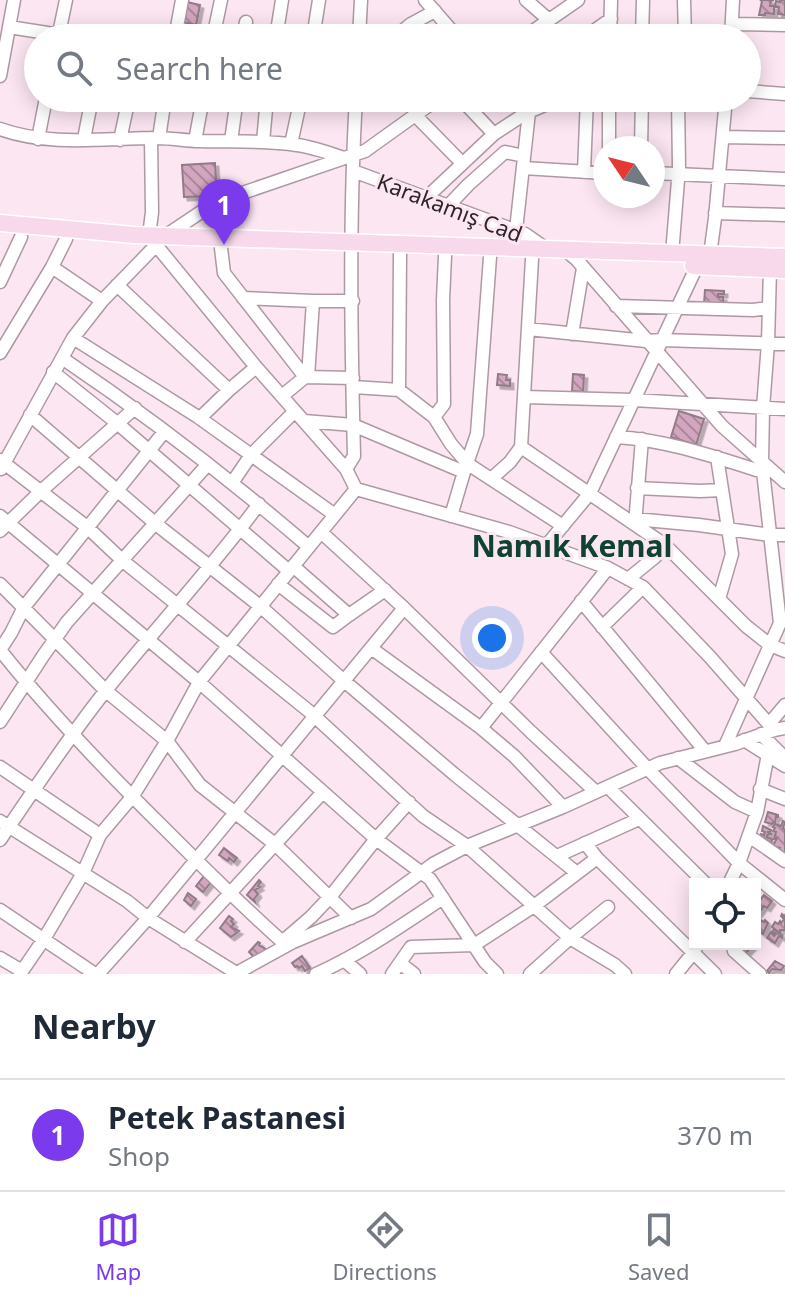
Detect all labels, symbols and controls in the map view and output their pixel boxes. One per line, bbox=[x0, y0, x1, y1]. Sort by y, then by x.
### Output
search box bbox=[24, 24, 761, 112]
icon: search bbox=[52, 46, 96, 90]
text: Search here bbox=[116, 48, 283, 89]
north arrow bbox=[593, 136, 665, 208]
street label: Karakamış Cad bbox=[373, 166, 527, 248]
pin: 1 bbox=[198, 179, 250, 245]
district label: Namık Kemal bbox=[472, 525, 672, 566]
your location bbox=[472, 618, 512, 658]
map controls bbox=[689, 878, 761, 950]
button: locate bbox=[689, 878, 761, 950]
text: Nearby bbox=[32, 1003, 156, 1049]
text: Petek Pastanesi bbox=[108, 1097, 346, 1138]
text: 1 bbox=[51, 1117, 65, 1153]
text: 370 m bbox=[677, 1117, 753, 1153]
text: Shop bbox=[108, 1138, 170, 1174]
tab: Map bbox=[96, 1208, 141, 1286]
tab: Directions bbox=[332, 1208, 437, 1286]
tab: Saved bbox=[628, 1208, 689, 1286]

